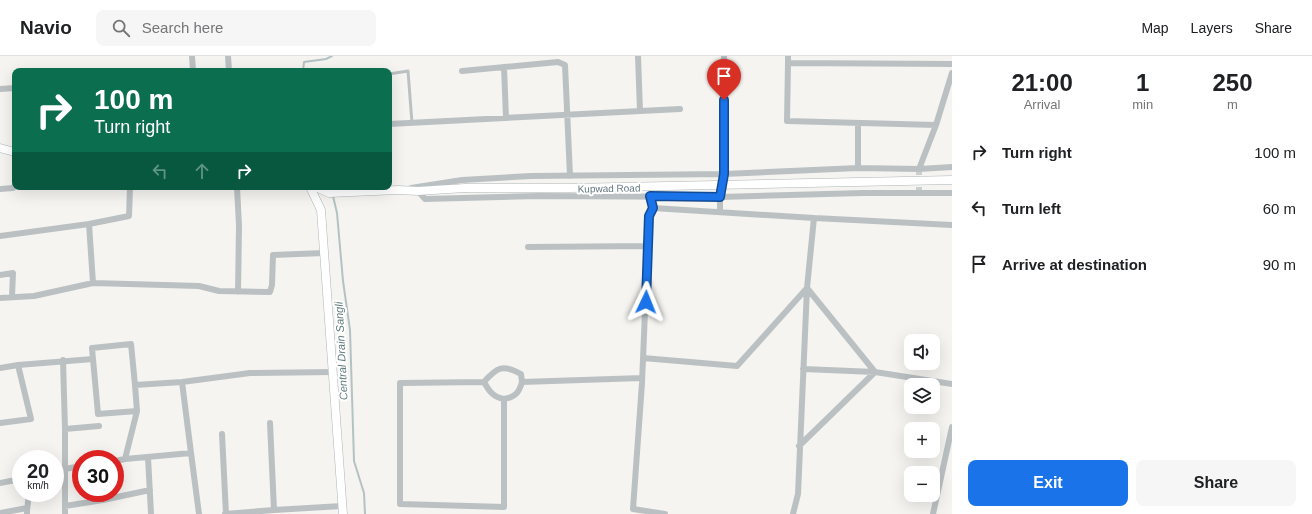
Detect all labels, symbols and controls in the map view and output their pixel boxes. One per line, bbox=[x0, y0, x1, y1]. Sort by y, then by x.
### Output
search box bbox=[96, 10, 376, 46]
text: Navio bbox=[20, 17, 72, 38]
icon: search bbox=[110, 17, 132, 39]
text: Search here bbox=[142, 19, 223, 36]
text: Map bbox=[1141, 20, 1169, 36]
text: Layers bbox=[1191, 20, 1233, 36]
text: Share bbox=[1255, 20, 1292, 36]
pin bbox=[707, 59, 741, 100]
icon: arrive bbox=[713, 65, 735, 87]
text: 21:00 bbox=[1011, 69, 1073, 96]
text: 1 bbox=[1136, 69, 1149, 96]
text: 250 bbox=[1213, 69, 1253, 96]
icon: right bbox=[28, 84, 80, 136]
text: 100 m bbox=[94, 84, 173, 115]
text: Arrival bbox=[1024, 97, 1061, 112]
text: min bbox=[1132, 97, 1153, 112]
text: m bbox=[1227, 97, 1238, 112]
text: Turn right bbox=[94, 117, 170, 137]
icon: right bbox=[968, 141, 990, 163]
text: Turn right bbox=[1002, 144, 1072, 161]
text: 100 m bbox=[1254, 144, 1296, 161]
icon: left bbox=[149, 160, 171, 182]
icon: ahead bbox=[191, 160, 213, 182]
icon: right bbox=[233, 160, 255, 182]
street label: Kupwad Road bbox=[578, 182, 641, 195]
icon: left bbox=[968, 197, 990, 219]
text: Turn left bbox=[1002, 200, 1061, 217]
text: 60 m bbox=[1263, 200, 1296, 217]
icon: arrive bbox=[968, 253, 990, 275]
text: Arrive at destination bbox=[1002, 256, 1147, 273]
text: 90 m bbox=[1263, 256, 1296, 273]
position arrow bbox=[625, 281, 667, 323]
water label: Central Drain Sangli bbox=[332, 301, 350, 400]
map controls bbox=[904, 334, 940, 502]
button: sound bbox=[904, 334, 940, 370]
button: layers bbox=[904, 378, 940, 414]
button: + bbox=[904, 422, 940, 458]
speed limit sign: 30 bbox=[72, 450, 124, 502]
text: 20 bbox=[27, 460, 49, 482]
button: Exit bbox=[968, 460, 1128, 506]
button: Share bbox=[1136, 460, 1296, 506]
button: − bbox=[904, 466, 940, 502]
text: km/h bbox=[27, 480, 49, 491]

